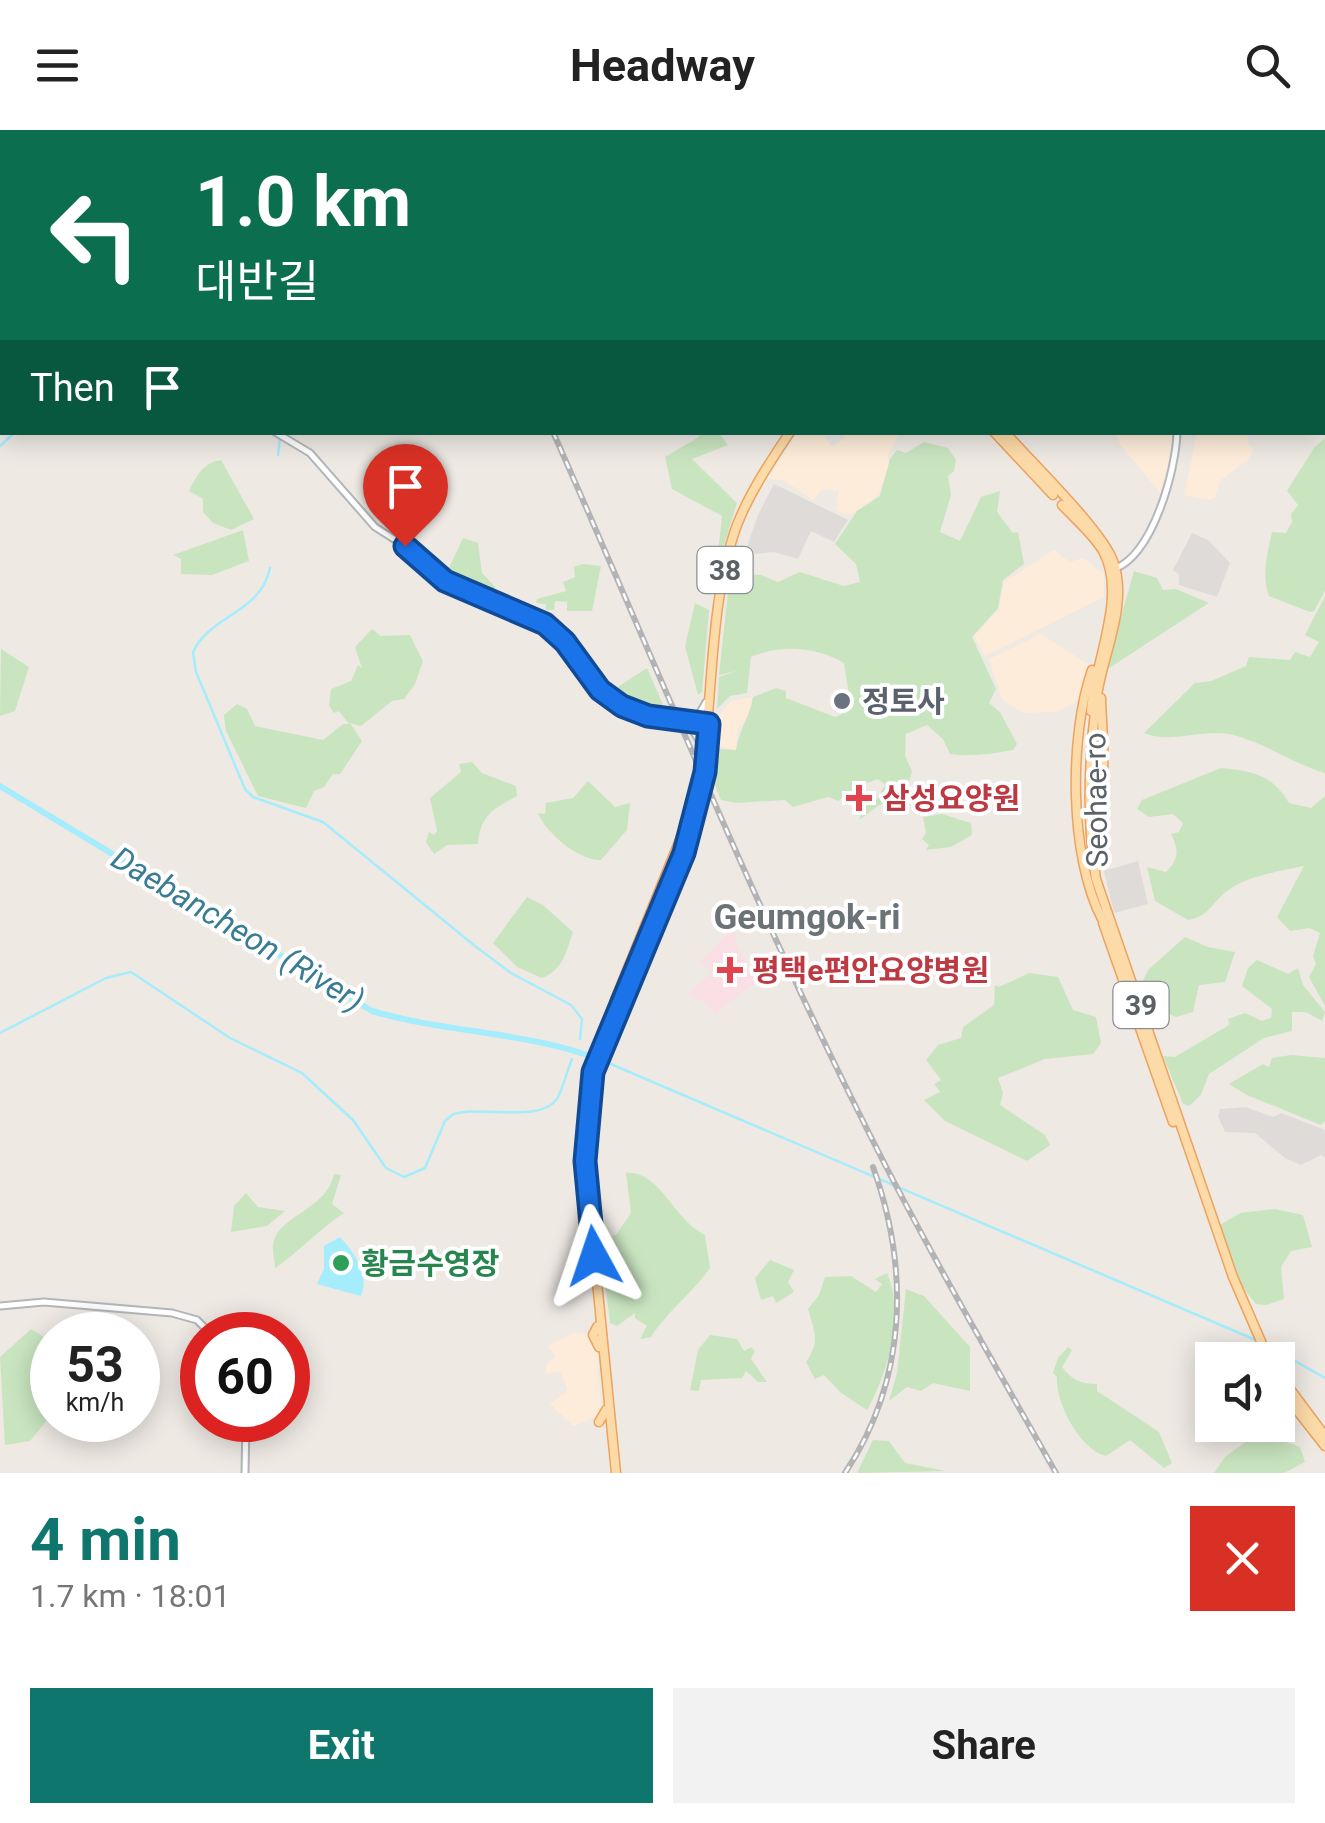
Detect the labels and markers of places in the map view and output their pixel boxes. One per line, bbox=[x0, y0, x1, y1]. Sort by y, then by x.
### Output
pin bbox=[363, 444, 448, 547]
place label: 정토사 bbox=[862, 684, 945, 719]
marker: 정토사 bbox=[831, 690, 853, 712]
place label: 삼성요양원 bbox=[882, 781, 1020, 816]
marker: 삼성요양원 bbox=[846, 785, 872, 811]
place label: 평택e편안요양병원 bbox=[752, 953, 989, 988]
marker: 평택e편안요양병원 bbox=[717, 957, 743, 983]
place label: 황금수영장 bbox=[361, 1246, 499, 1281]
marker: 황금수영장 bbox=[330, 1252, 352, 1274]

